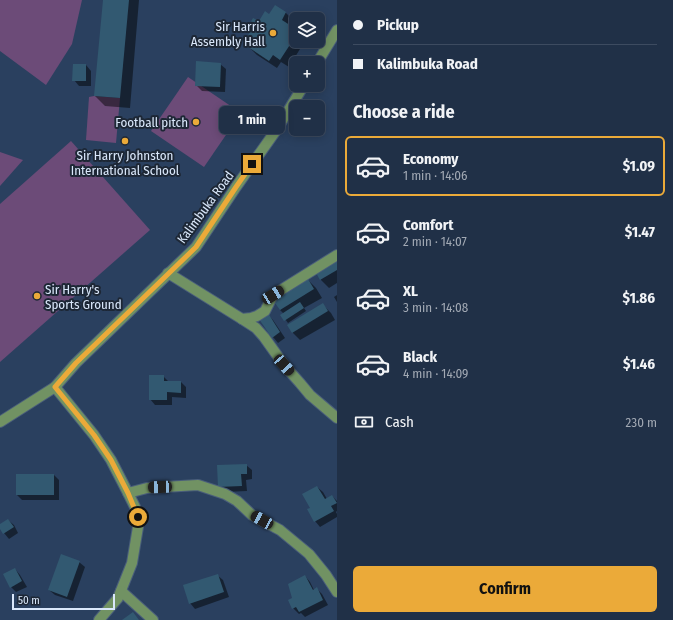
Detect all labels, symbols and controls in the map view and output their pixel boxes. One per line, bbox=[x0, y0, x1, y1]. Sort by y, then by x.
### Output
map controls bbox=[289, 12, 325, 136]
button: layers bbox=[289, 12, 325, 48]
text: Pickup bbox=[377, 16, 419, 34]
place label: Sir Harris Assembly Hall bbox=[191, 19, 266, 49]
marker: Sir Harris Assembly Hall bbox=[268, 28, 278, 38]
text: Kalimbuka Road bbox=[377, 55, 478, 73]
button: + bbox=[289, 56, 325, 92]
button: − bbox=[289, 100, 325, 136]
text: Choose a ride bbox=[353, 101, 455, 123]
callout: 1 min bbox=[219, 106, 285, 134]
text: 1 min bbox=[238, 112, 266, 127]
place label: Football pitch bbox=[115, 115, 188, 130]
marker: Football pitch bbox=[191, 117, 201, 127]
marker: Sir Harry Johnston International School bbox=[120, 136, 130, 146]
place label: Sir Harry Johnston International School bbox=[71, 148, 180, 178]
icon: car bbox=[355, 148, 391, 184]
text: Economy bbox=[403, 150, 458, 168]
route end bbox=[243, 155, 261, 173]
text: $1.09 bbox=[623, 157, 655, 175]
street label: Kalimbuka Road bbox=[174, 168, 237, 246]
text: 1 min · 14:06 bbox=[403, 168, 467, 183]
icon: car bbox=[355, 214, 391, 250]
text: Comfort bbox=[403, 216, 454, 234]
text: $1.47 bbox=[625, 223, 655, 241]
text: 2 min · 14:07 bbox=[403, 234, 467, 249]
icon: car bbox=[355, 280, 391, 316]
place label: Sir Harry's Sports Ground bbox=[45, 282, 122, 312]
text: XL bbox=[403, 282, 418, 300]
car bbox=[260, 284, 286, 306]
text: $1.86 bbox=[623, 289, 655, 307]
marker: Sir Harry's Sports Ground bbox=[32, 291, 42, 301]
text: 3 min · 14:08 bbox=[403, 300, 468, 315]
icon: car bbox=[355, 346, 391, 382]
text: Black bbox=[403, 348, 437, 366]
car bbox=[272, 352, 296, 378]
text: $1.46 bbox=[623, 355, 655, 373]
text: 4 min · 14:09 bbox=[403, 366, 468, 381]
icon: cash bbox=[353, 411, 375, 433]
text: Cash bbox=[385, 413, 414, 431]
text: 230 m bbox=[626, 415, 657, 430]
car bbox=[148, 481, 172, 493]
route start bbox=[129, 508, 147, 526]
car bbox=[249, 509, 275, 531]
button: Confirm bbox=[353, 566, 657, 612]
scale bar bbox=[12, 592, 115, 611]
text: 50 m bbox=[18, 594, 40, 607]

